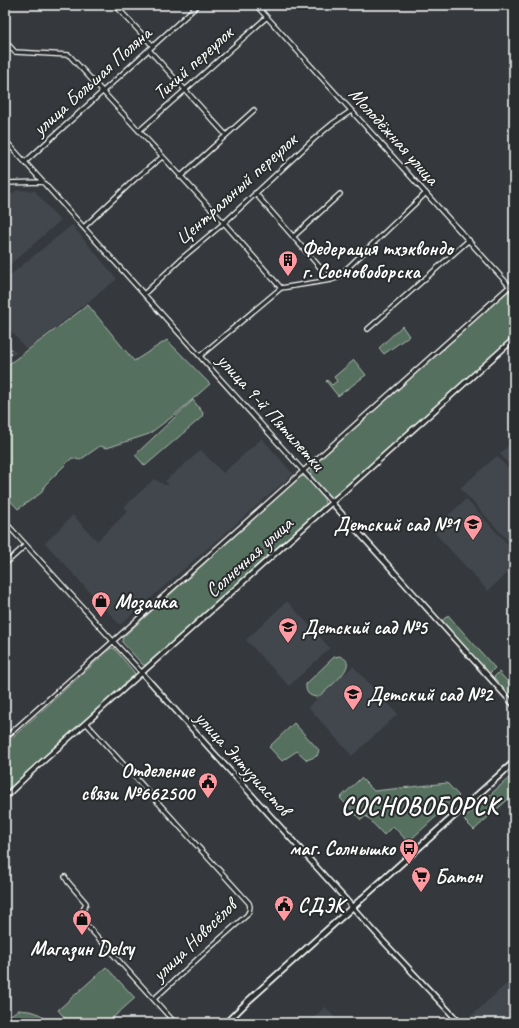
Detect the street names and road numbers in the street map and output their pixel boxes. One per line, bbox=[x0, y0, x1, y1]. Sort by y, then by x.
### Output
street label: Тихий переулок bbox=[148, 19, 239, 105]
street label: улица Большая Поляна bbox=[27, 20, 158, 142]
street label: Молодёжная улица bbox=[343, 82, 446, 192]
street label: Центральный переулок bbox=[170, 127, 303, 250]
street label: улица 9-й Пятилетки bbox=[211, 347, 331, 477]
street label: Солнечная улица bbox=[200, 510, 299, 603]
street label: улица Энтузиастов bbox=[189, 705, 299, 823]
street label: улица Новосёлов bbox=[146, 891, 244, 987]

